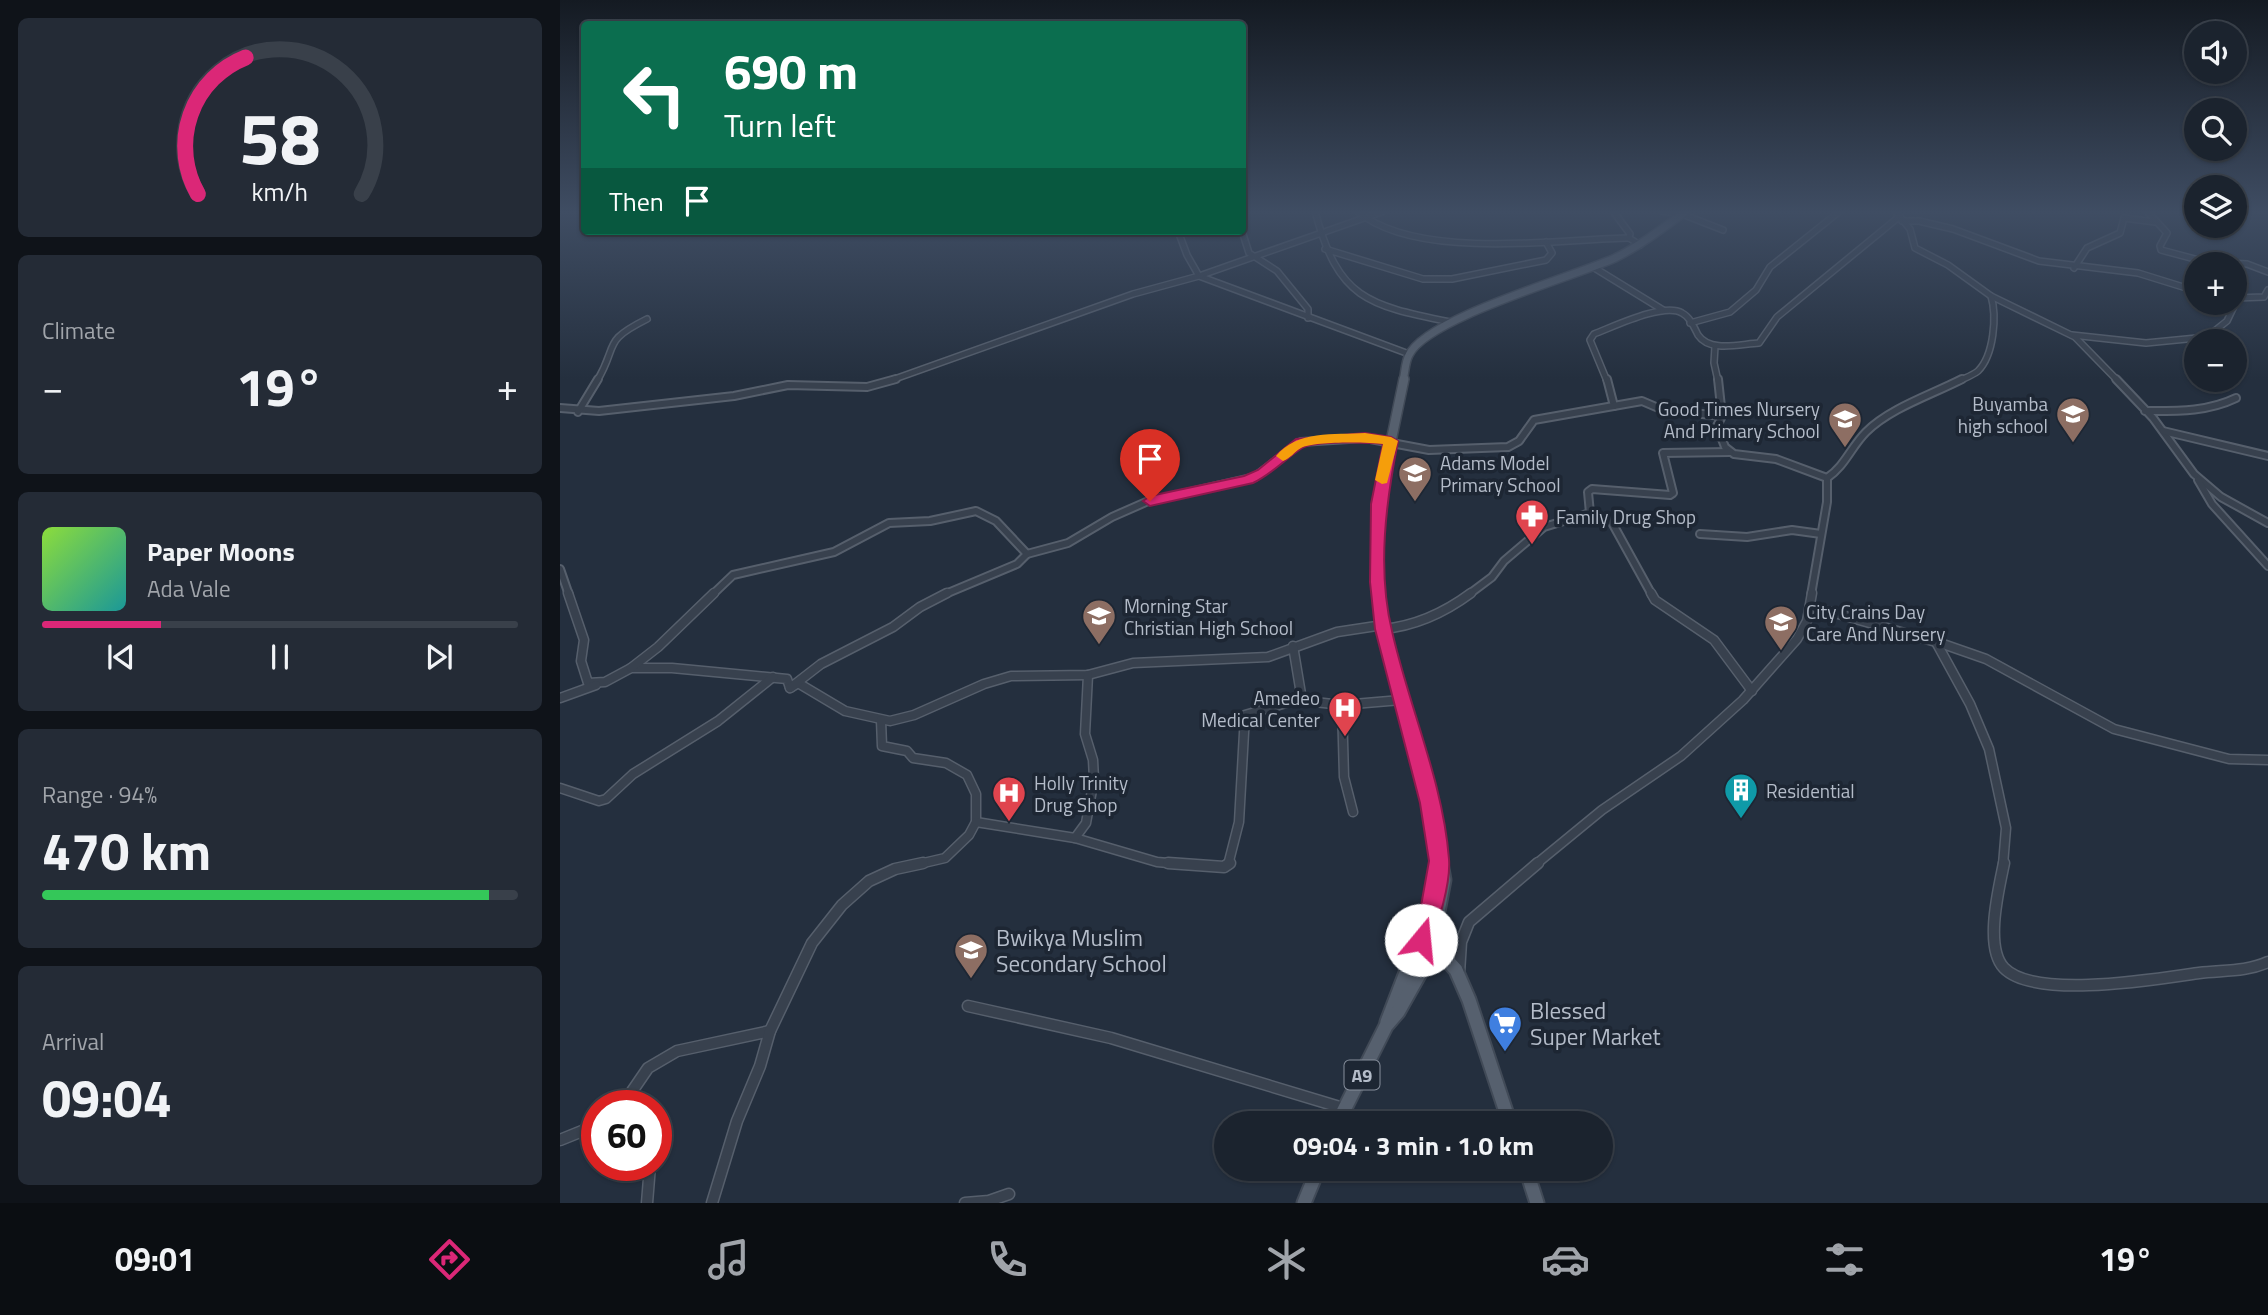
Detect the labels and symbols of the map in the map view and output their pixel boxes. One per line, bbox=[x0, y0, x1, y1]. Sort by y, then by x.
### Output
place label: Buyamba high school bbox=[1958, 389, 2048, 440]
place label: Good Times Nursery And Primary School bbox=[1658, 394, 1820, 445]
school or university icon: Buyamba high school bbox=[2054, 395, 2092, 444]
school or university icon: Good Times Nursery And Primary School bbox=[1826, 400, 1864, 449]
pin bbox=[1120, 429, 1180, 501]
place label: Adams Model Primary School bbox=[1440, 448, 1561, 499]
school or university icon: Adams Model Primary School bbox=[1396, 454, 1434, 503]
pharmacy icon: Family Drug Shop bbox=[1513, 497, 1551, 546]
place label: Family Drug Shop bbox=[1556, 502, 1696, 531]
place label: Morning Star Christian High School bbox=[1124, 591, 1293, 642]
school or university icon: Morning Star Christian High School bbox=[1080, 597, 1118, 646]
place label: City Crains Day Care And Nursery bbox=[1806, 597, 1945, 648]
school or university icon: City Crains Day Care And Nursery bbox=[1762, 603, 1800, 652]
place label: Amedeo Medical Center bbox=[1201, 683, 1320, 734]
hospital icon: Amedeo Medical Center bbox=[1326, 689, 1364, 738]
place label: Holly Trinity Drug Shop bbox=[1034, 768, 1128, 819]
building icon: Residential bbox=[1722, 771, 1760, 820]
hospital icon: Holly Trinity Drug Shop bbox=[990, 774, 1028, 823]
place label: Residential bbox=[1766, 776, 1855, 805]
position arrow bbox=[1384, 903, 1458, 977]
place label: Bwikya Muslim Secondary School bbox=[996, 920, 1167, 981]
school or university icon: Bwikya Muslim Secondary School bbox=[952, 931, 990, 980]
place label: Blessed Super Market bbox=[1530, 993, 1661, 1054]
supermarket icon: Blessed Super Market bbox=[1486, 1004, 1524, 1053]
road number: A9 bbox=[1344, 1060, 1380, 1090]
speed limit sign: 60 bbox=[581, 1090, 672, 1181]

